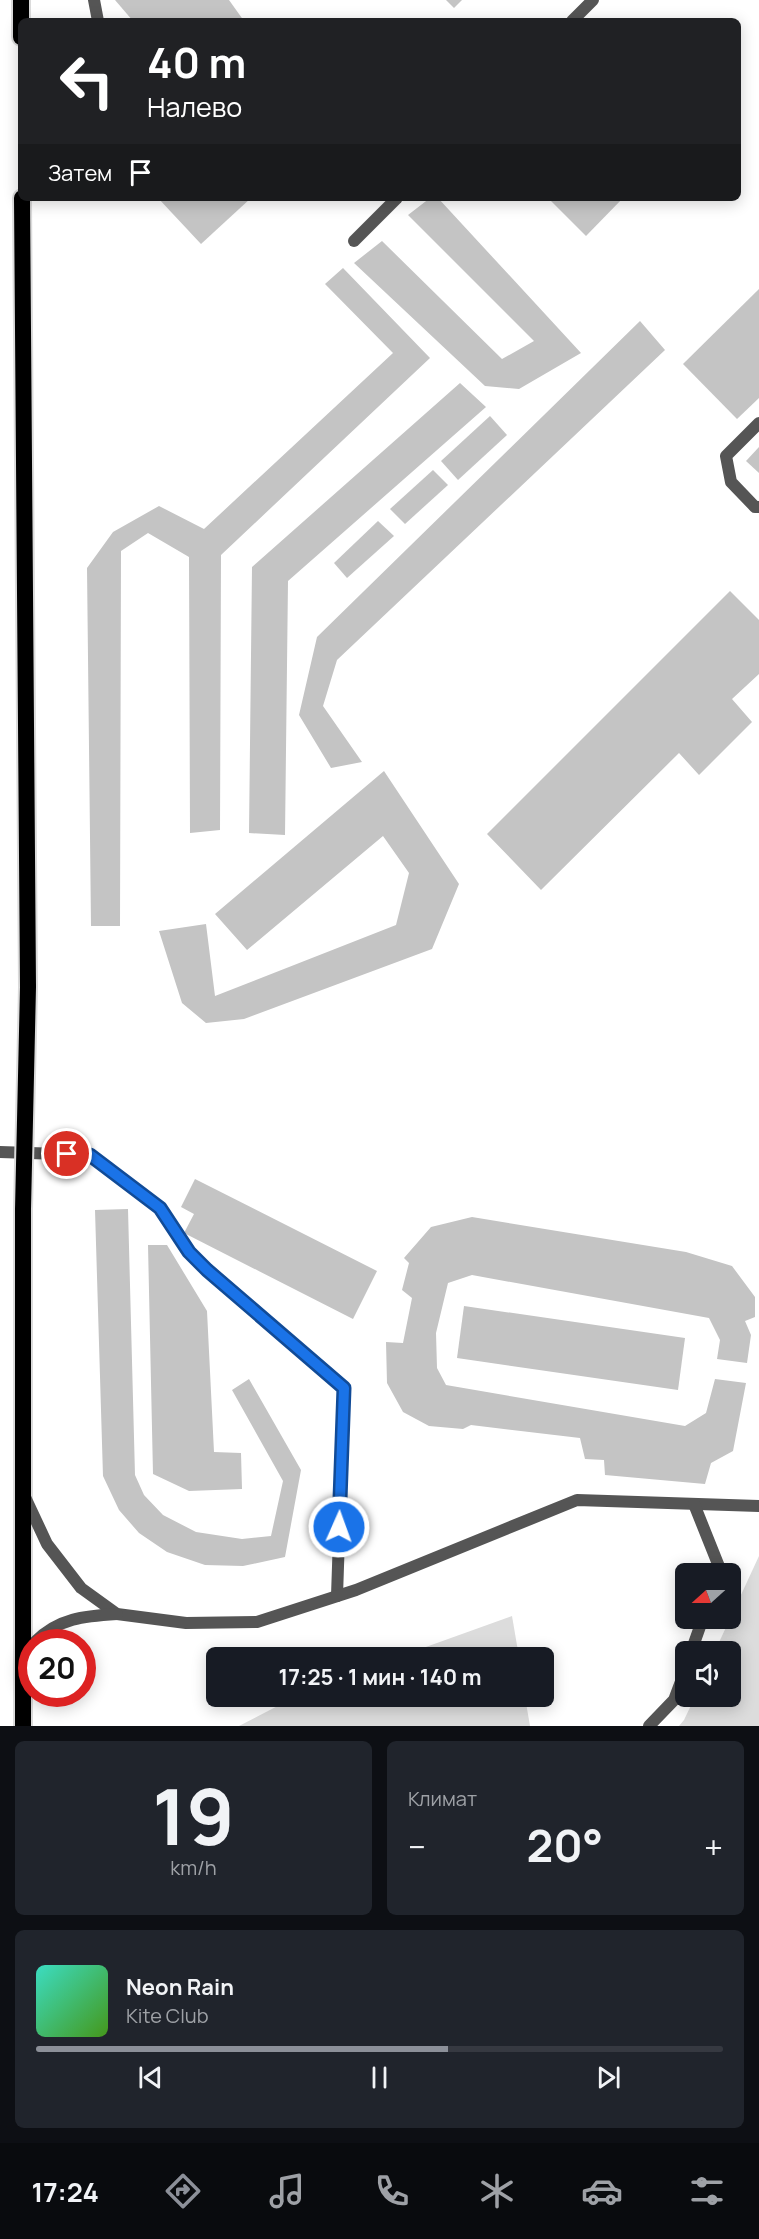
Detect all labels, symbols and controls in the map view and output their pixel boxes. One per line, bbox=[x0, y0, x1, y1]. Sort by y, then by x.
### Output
text: 40 m bbox=[147, 33, 246, 91]
icon: left bbox=[48, 42, 126, 120]
text: Налево bbox=[147, 88, 242, 125]
icon: arrive bbox=[124, 156, 157, 189]
text: Затем bbox=[48, 158, 112, 188]
pin bbox=[41, 1128, 92, 1179]
icon: arrive bbox=[50, 1137, 83, 1170]
position arrow bbox=[307, 1495, 371, 1559]
north arrow bbox=[675, 1563, 741, 1629]
map controls bbox=[675, 1563, 741, 1707]
speed limit sign: 20 bbox=[18, 1629, 96, 1707]
button: sound bbox=[675, 1641, 741, 1707]
text: 17:25 · 1 мин · 140 m bbox=[279, 1662, 481, 1692]
text: 19 bbox=[152, 1762, 235, 1868]
text: Климат bbox=[408, 1785, 477, 1812]
text: 20° bbox=[527, 1814, 603, 1876]
text: − bbox=[408, 1824, 426, 1869]
text: + bbox=[704, 1824, 723, 1869]
text: km/h bbox=[170, 1854, 217, 1881]
text: Neon Rain bbox=[126, 1972, 234, 2002]
text: Kite Club bbox=[126, 2002, 209, 2029]
icon: previous bbox=[134, 2061, 167, 2094]
icon: pause bbox=[363, 2061, 396, 2094]
icon: next bbox=[592, 2061, 625, 2094]
icon: directions bbox=[162, 2170, 204, 2212]
icon: music bbox=[266, 2170, 308, 2212]
icon: phone bbox=[371, 2170, 413, 2212]
icon: climate bbox=[476, 2170, 518, 2212]
icon: car bbox=[581, 2170, 623, 2212]
icon: filters bbox=[686, 2170, 728, 2212]
text: 17:24 bbox=[31, 2173, 99, 2210]

